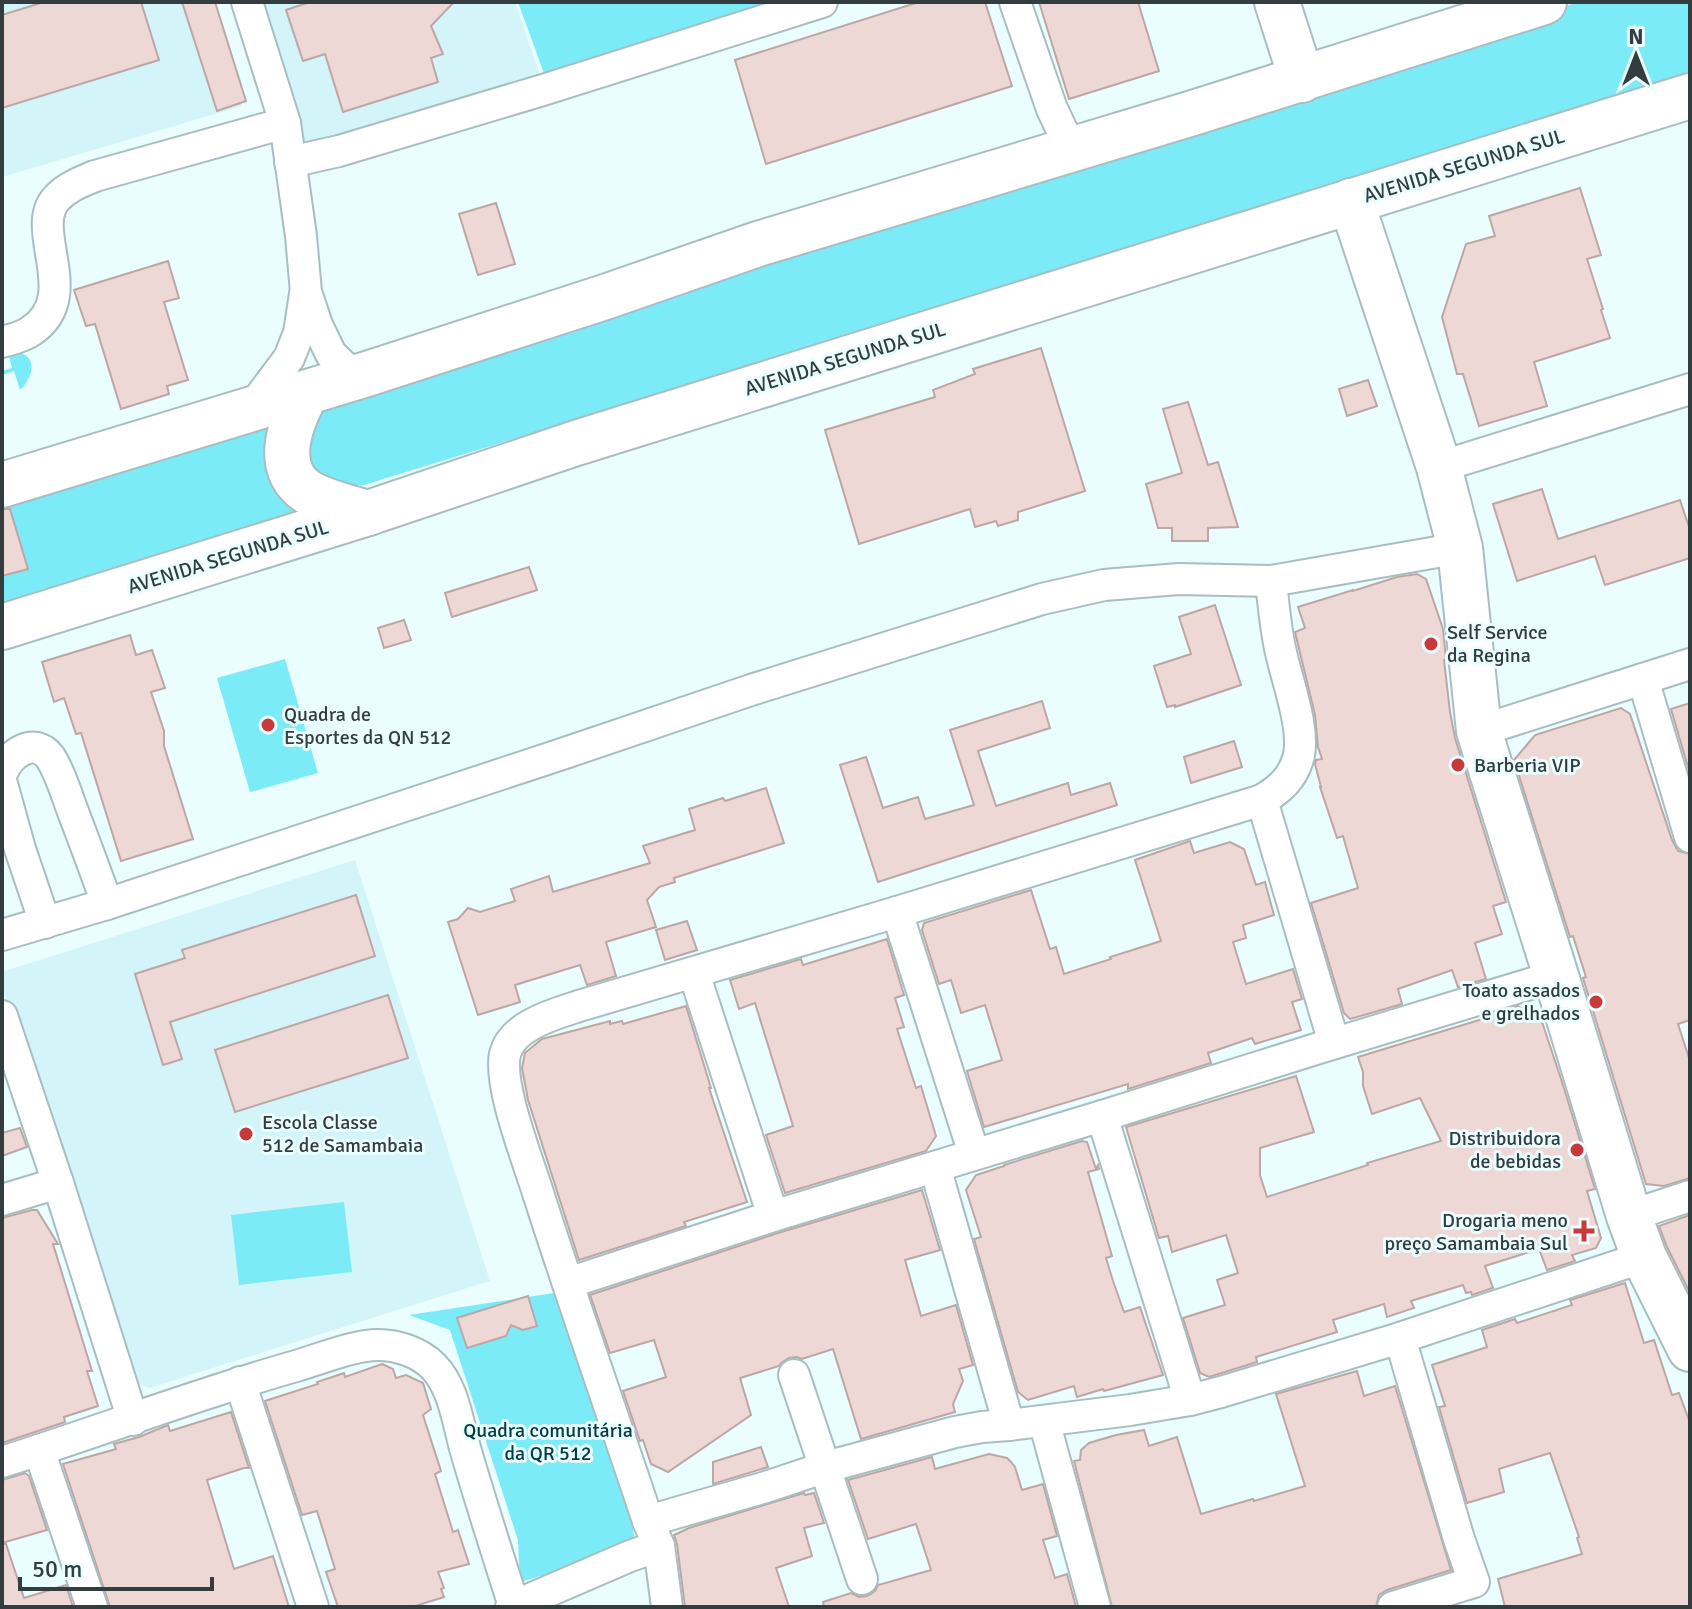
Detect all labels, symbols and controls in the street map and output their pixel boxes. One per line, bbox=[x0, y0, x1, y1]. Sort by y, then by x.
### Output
north arrow bbox=[1596, 16, 1676, 96]
text: N bbox=[1628, 23, 1644, 50]
street label: AVENIDA SEGUNDA SUL bbox=[1360, 123, 1568, 209]
street label: AVENIDA SEGUNDA SUL bbox=[741, 316, 949, 402]
street label: AVENIDA SEGUNDA SUL bbox=[124, 514, 332, 600]
place label: Self Service da Regina bbox=[1447, 620, 1548, 668]
marker: Self Service da Regina bbox=[1422, 635, 1440, 653]
place label: Quadra de Esportes da QN 512 bbox=[284, 702, 451, 750]
marker: Quadra de Esportes da QN 512 bbox=[259, 716, 277, 734]
place label: Barberia VIP bbox=[1474, 753, 1581, 778]
marker: Barberia VIP bbox=[1449, 756, 1467, 774]
place label: Toato assados e grelhados bbox=[1462, 978, 1580, 1026]
marker: Toato assados e grelhados bbox=[1587, 993, 1605, 1011]
place label: Escola Classe 512 de Samambaia bbox=[262, 1110, 423, 1158]
marker: Escola Classe 512 de Samambaia bbox=[237, 1125, 255, 1143]
place label: Distribuidora de bebidas bbox=[1449, 1126, 1561, 1174]
marker: Distribuidora de bebidas bbox=[1568, 1141, 1586, 1159]
place label: Drogaria meno preço Samambaia Sul bbox=[1384, 1208, 1568, 1256]
marker: Drogaria meno preço Samambaia Sul bbox=[1575, 1222, 1593, 1240]
park label: Quadra comunitária da QR 512 bbox=[463, 1418, 633, 1466]
scale bar bbox=[20, 1541, 212, 1591]
text: 50 m bbox=[32, 1554, 82, 1584]

